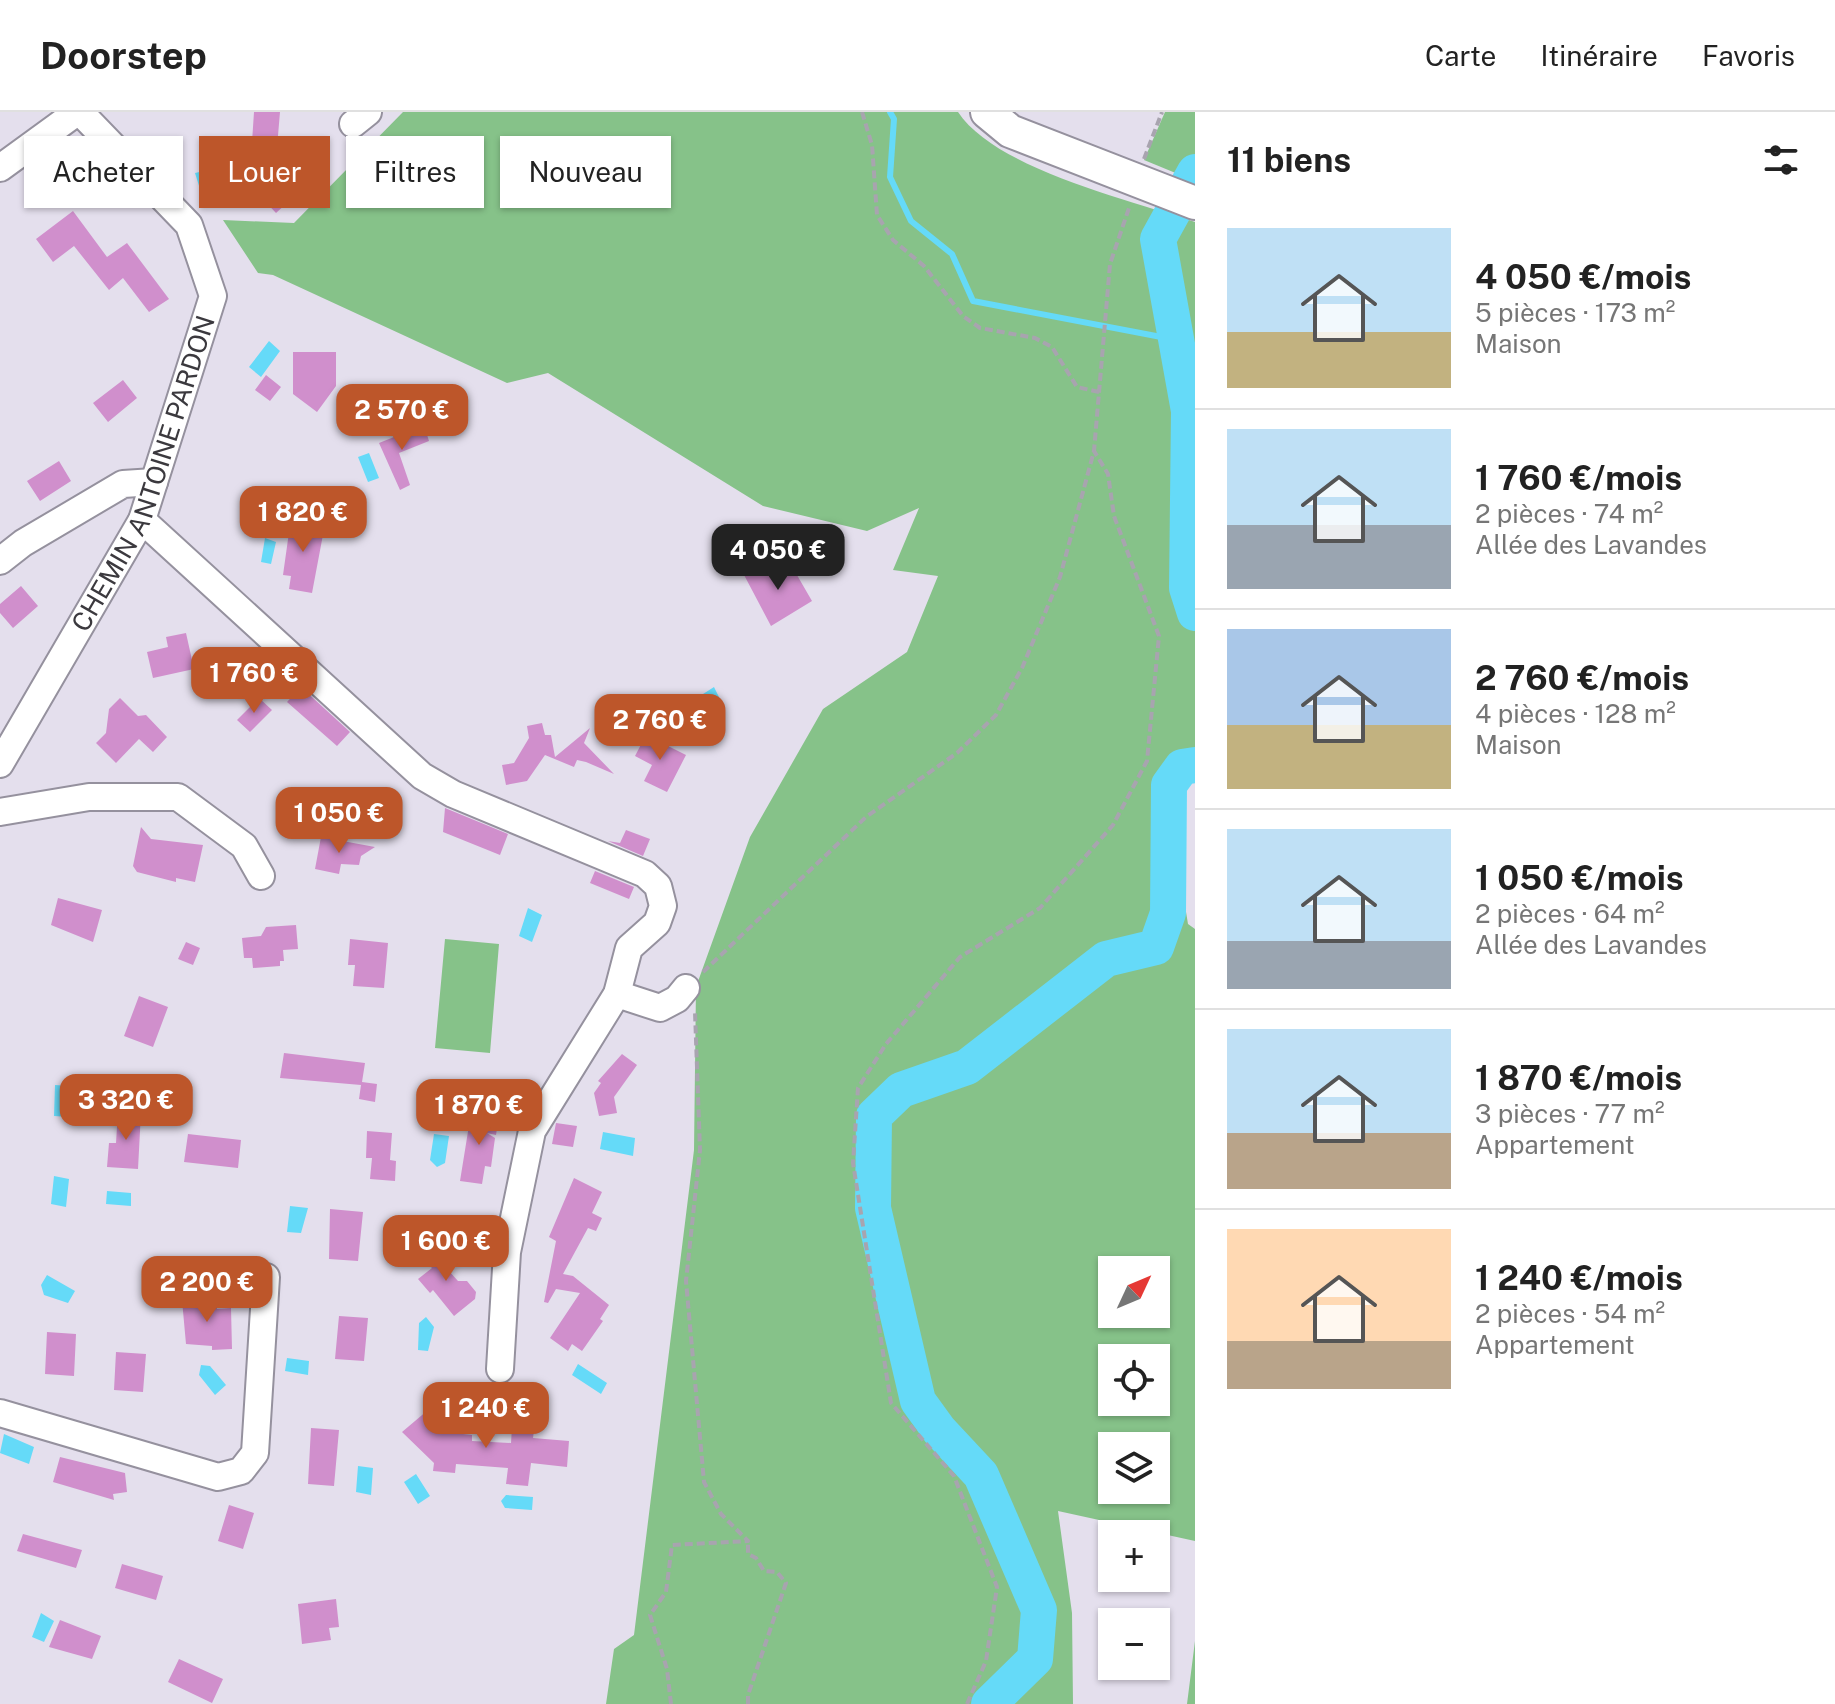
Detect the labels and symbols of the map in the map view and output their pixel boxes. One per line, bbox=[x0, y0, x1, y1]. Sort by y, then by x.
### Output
street label: CHEMIN ANTOINE PARDON bbox=[65, 311, 221, 637]
pin: 2 570 € bbox=[328, 384, 476, 452]
pin: 1 820 € bbox=[229, 486, 377, 554]
pin: 4 050 € bbox=[704, 524, 852, 592]
pin: 1 760 € bbox=[180, 647, 328, 715]
pin: 2 760 € bbox=[586, 694, 734, 762]
pin: 1 050 € bbox=[265, 787, 413, 855]
pin: 3 320 € bbox=[52, 1074, 200, 1142]
pin: 1 870 € bbox=[405, 1079, 553, 1147]
pin: 1 600 € bbox=[372, 1215, 520, 1283]
pin: 2 200 € bbox=[133, 1256, 281, 1324]
north arrow bbox=[1098, 1256, 1170, 1328]
pin: 1 240 € bbox=[412, 1382, 560, 1450]

